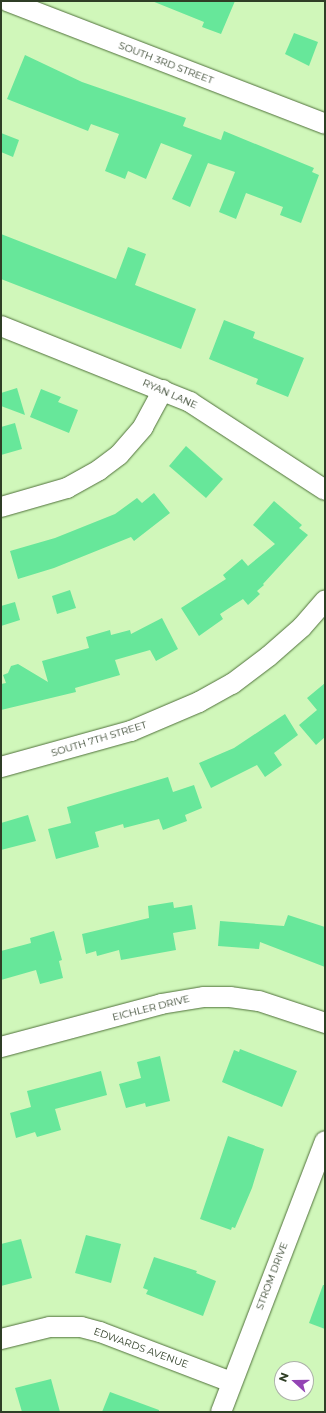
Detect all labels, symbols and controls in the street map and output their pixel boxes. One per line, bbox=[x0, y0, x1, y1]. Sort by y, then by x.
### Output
street label: SOUTH 3RD STREET bbox=[117, 39, 215, 87]
street label: RYAN LANE bbox=[141, 377, 199, 411]
street label: SOUTH 7TH STREET bbox=[50, 719, 148, 759]
street label: EICHLER DRIVE bbox=[111, 993, 191, 1023]
street label: STROM DRIVE bbox=[254, 1240, 290, 1312]
street label: EDWARDS AVENUE bbox=[92, 1325, 190, 1371]
north arrow bbox=[274, 1361, 314, 1401]
text: N bbox=[276, 1370, 292, 1384]

